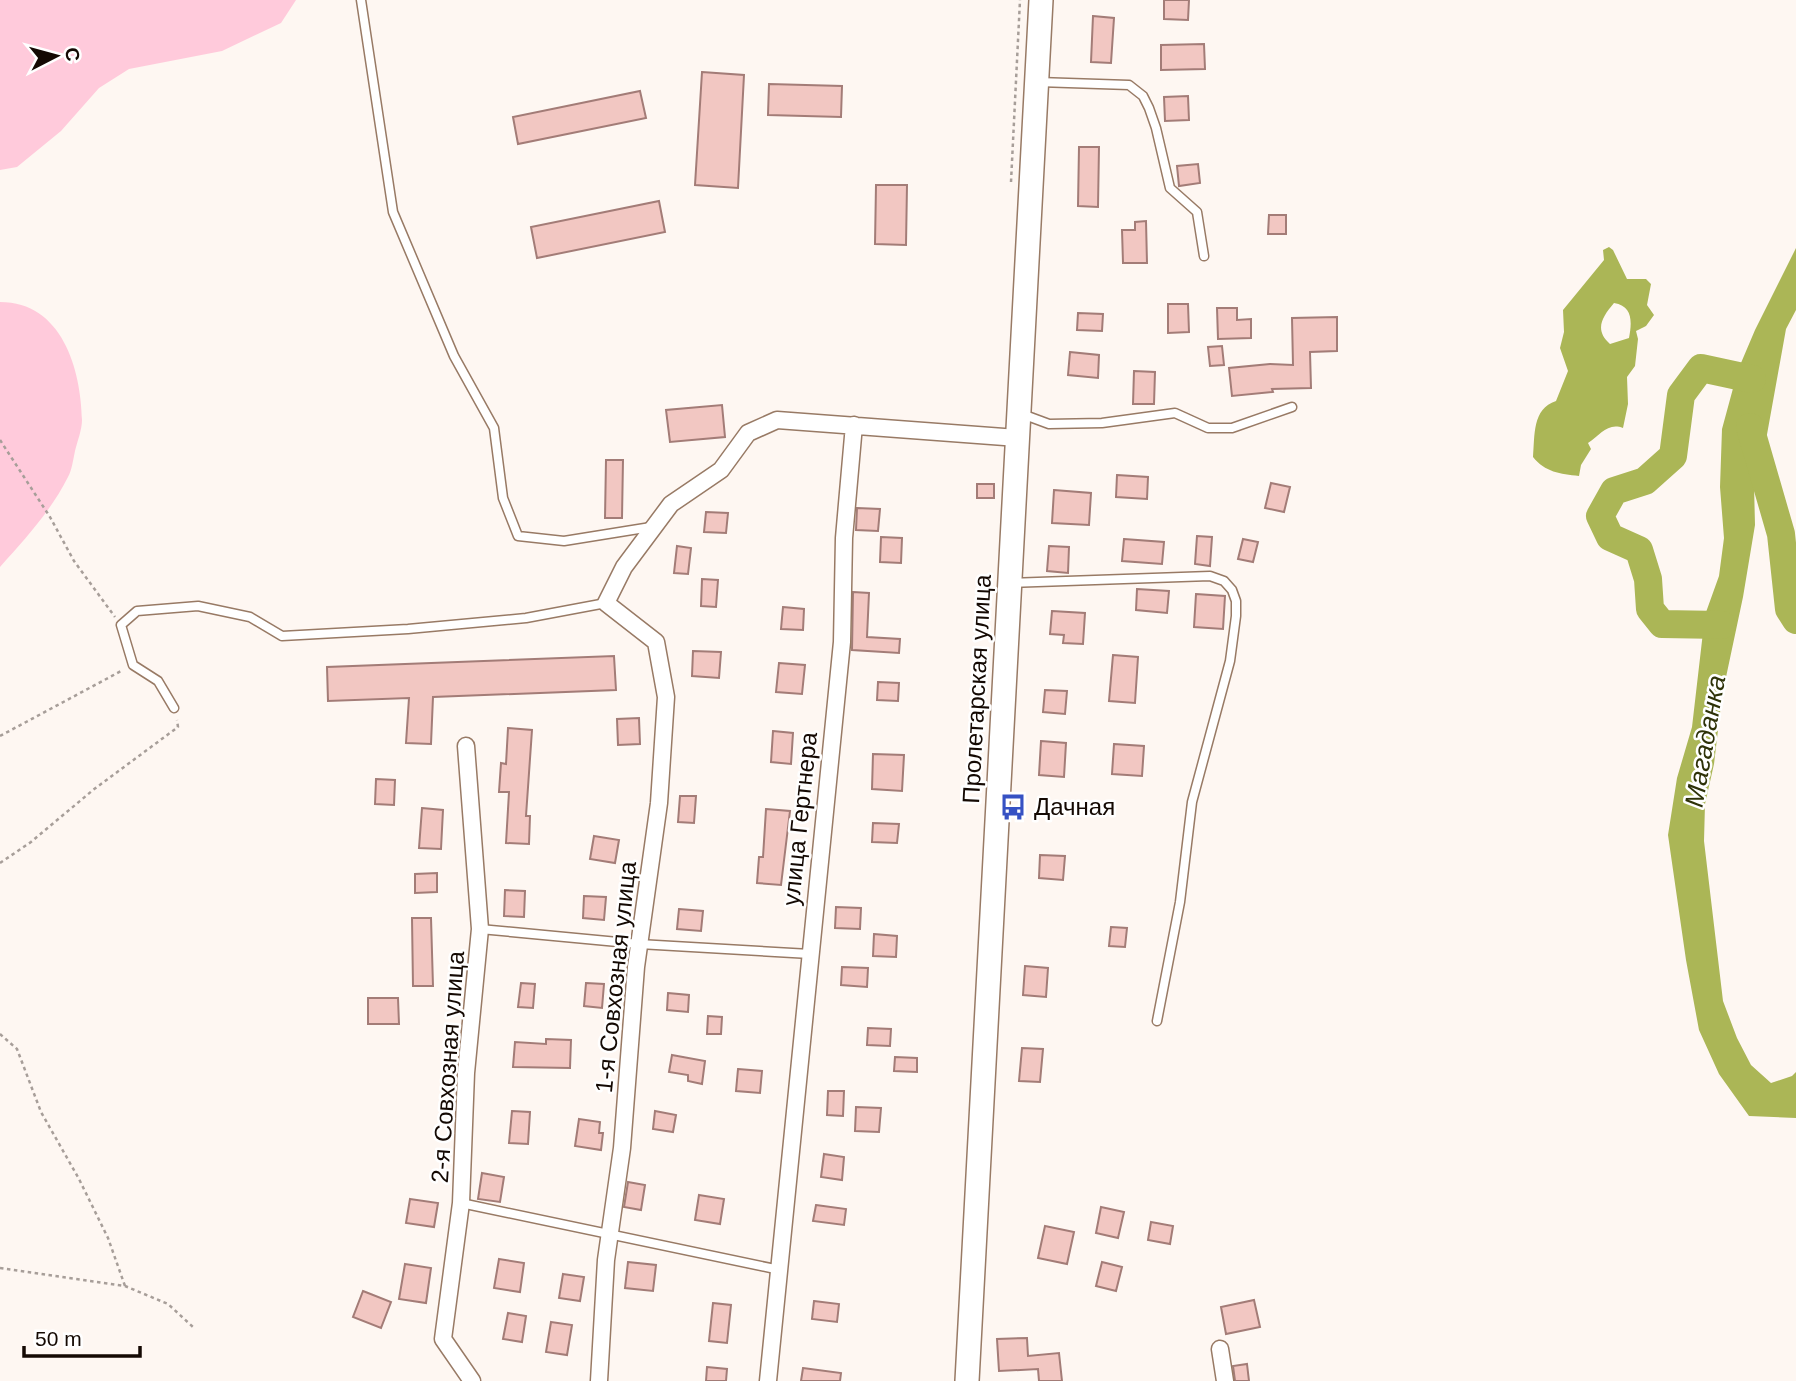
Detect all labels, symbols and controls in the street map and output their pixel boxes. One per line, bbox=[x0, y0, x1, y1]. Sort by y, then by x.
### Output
north arrow bbox=[21, 21, 91, 91]
text: С bbox=[61, 46, 84, 62]
street label: Пролетарская улица bbox=[957, 573, 996, 804]
water label: Магаданка bbox=[1679, 673, 1731, 809]
street label: улица Гертнера bbox=[777, 730, 822, 907]
bus stop icon: Дачная bbox=[998, 792, 1028, 822]
place label: Дачная bbox=[1034, 793, 1115, 820]
street label: 1-я Совхозная улица bbox=[590, 859, 641, 1094]
street label: 2-я Совхозная улица bbox=[426, 949, 469, 1184]
scale bar bbox=[24, 1314, 140, 1358]
text: 50 m bbox=[35, 1327, 82, 1350]

